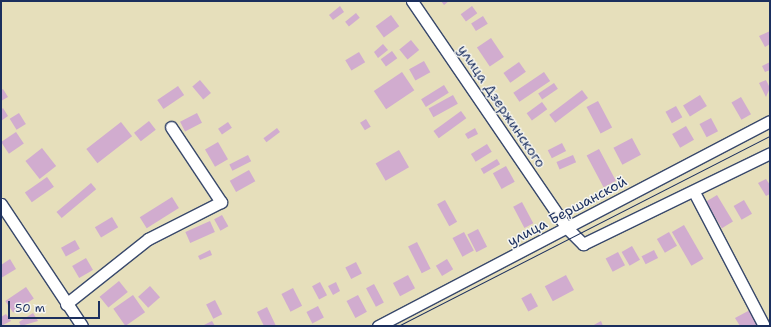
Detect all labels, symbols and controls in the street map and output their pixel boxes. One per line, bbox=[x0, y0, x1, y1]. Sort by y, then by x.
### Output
street label: улица Дзержинского bbox=[455, 41, 549, 171]
street label: улица Бершанской bbox=[505, 172, 629, 250]
scale bar bbox=[10, 293, 102, 319]
text: 50 m bbox=[15, 300, 45, 316]

